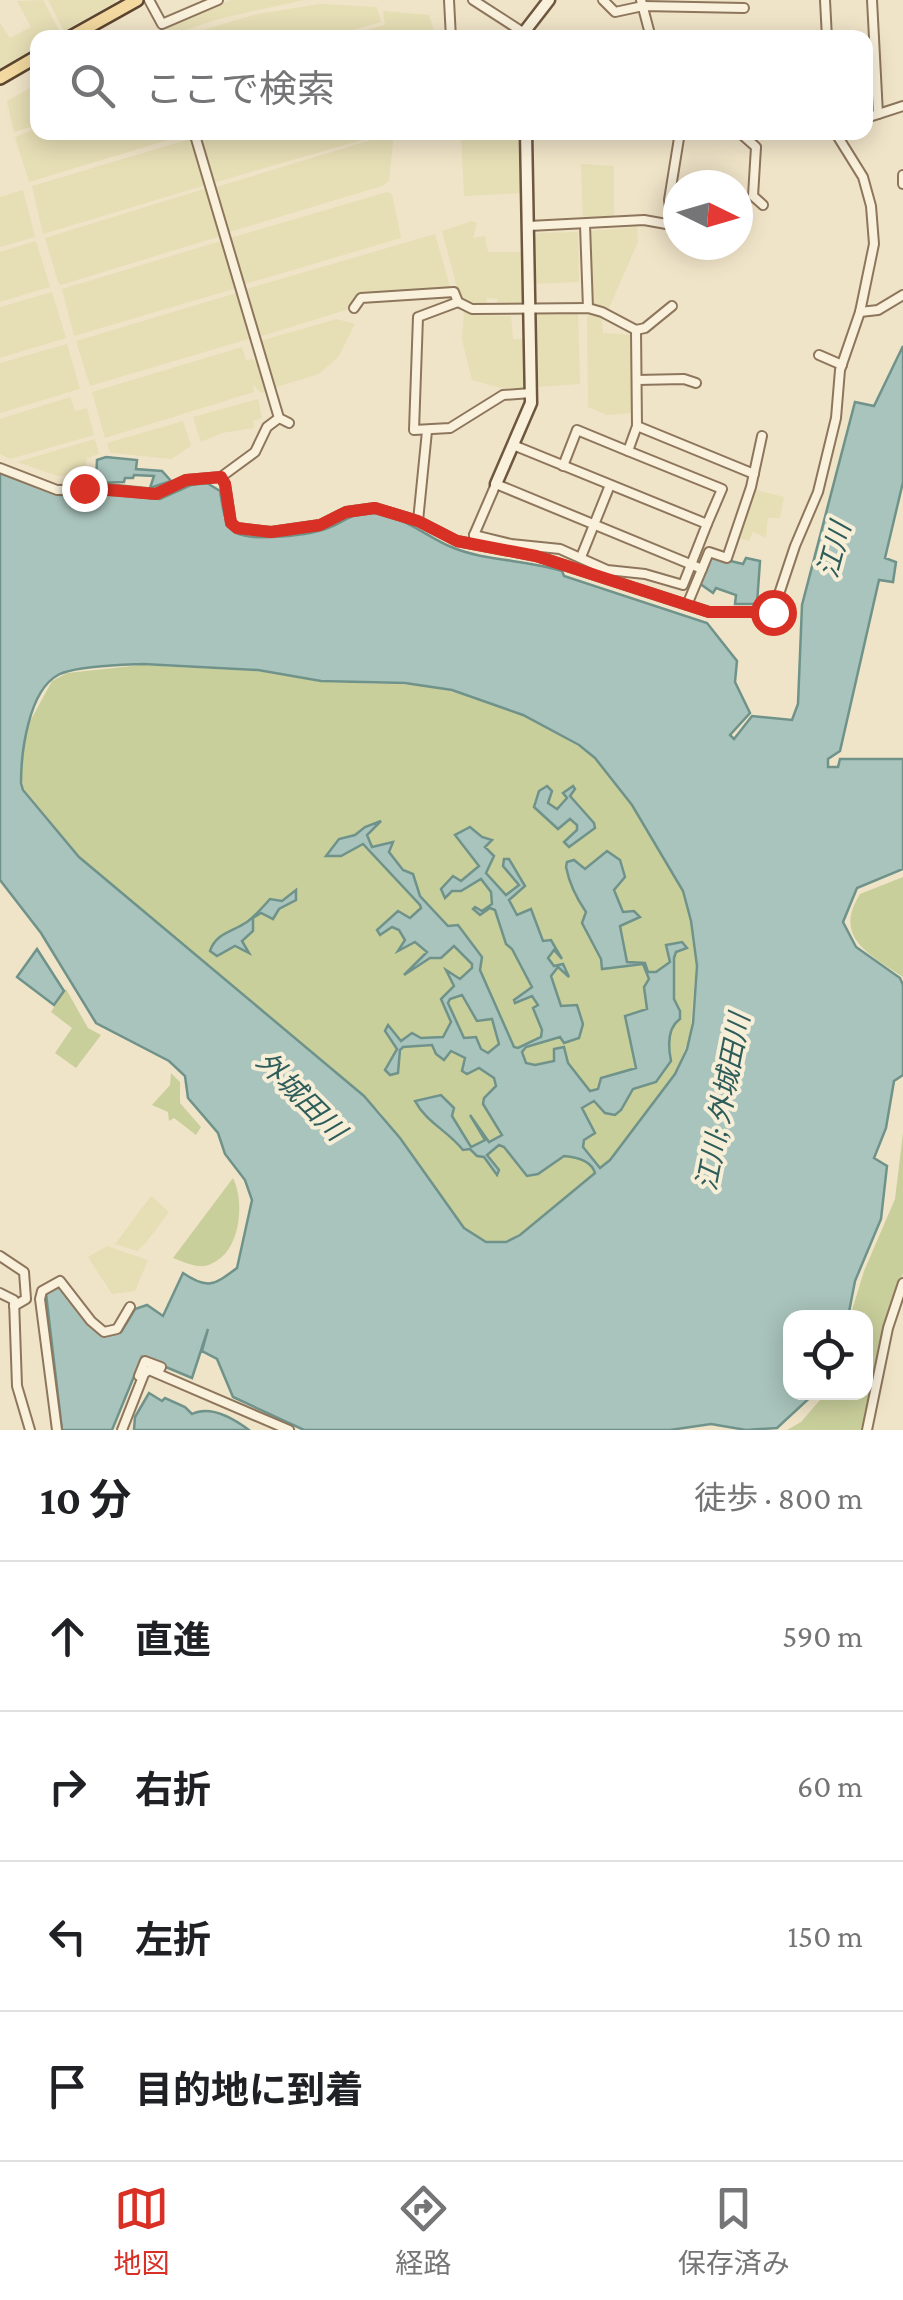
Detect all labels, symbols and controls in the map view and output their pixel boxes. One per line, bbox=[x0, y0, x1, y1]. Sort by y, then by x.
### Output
search box bbox=[30, 30, 873, 140]
icon: search bbox=[65, 58, 120, 113]
text: ここで検索 bbox=[145, 68, 335, 110]
north arrow bbox=[663, 170, 753, 260]
route end bbox=[62, 466, 108, 512]
water label: 江川 bbox=[812, 516, 857, 581]
route start bbox=[751, 590, 797, 636]
water label: 江川; 外城田川 bbox=[691, 1008, 756, 1193]
water label: 外城田川 bbox=[250, 1045, 354, 1149]
map controls bbox=[783, 1310, 873, 1400]
button: locate bbox=[783, 1310, 873, 1400]
text: 10 分 bbox=[40, 1476, 131, 1523]
text: 徒歩 · 800 m bbox=[694, 1480, 863, 1516]
icon: ahead bbox=[40, 1609, 95, 1664]
text: 590 m bbox=[782, 1618, 863, 1654]
text: 直進 bbox=[135, 1619, 211, 1661]
icon: right bbox=[40, 1759, 95, 1814]
text: 60 m bbox=[797, 1768, 863, 1804]
text: 右折 bbox=[135, 1769, 211, 1811]
icon: left bbox=[40, 1909, 95, 1964]
text: 150 m bbox=[787, 1918, 863, 1954]
text: 左折 bbox=[135, 1919, 211, 1961]
icon: arrive bbox=[40, 2059, 95, 2114]
text: 目的地に到着 bbox=[135, 2069, 363, 2111]
tab: 地図 bbox=[113, 2181, 169, 2281]
tab: 経路 bbox=[395, 2181, 452, 2281]
tab: 保存済み bbox=[678, 2181, 790, 2281]

